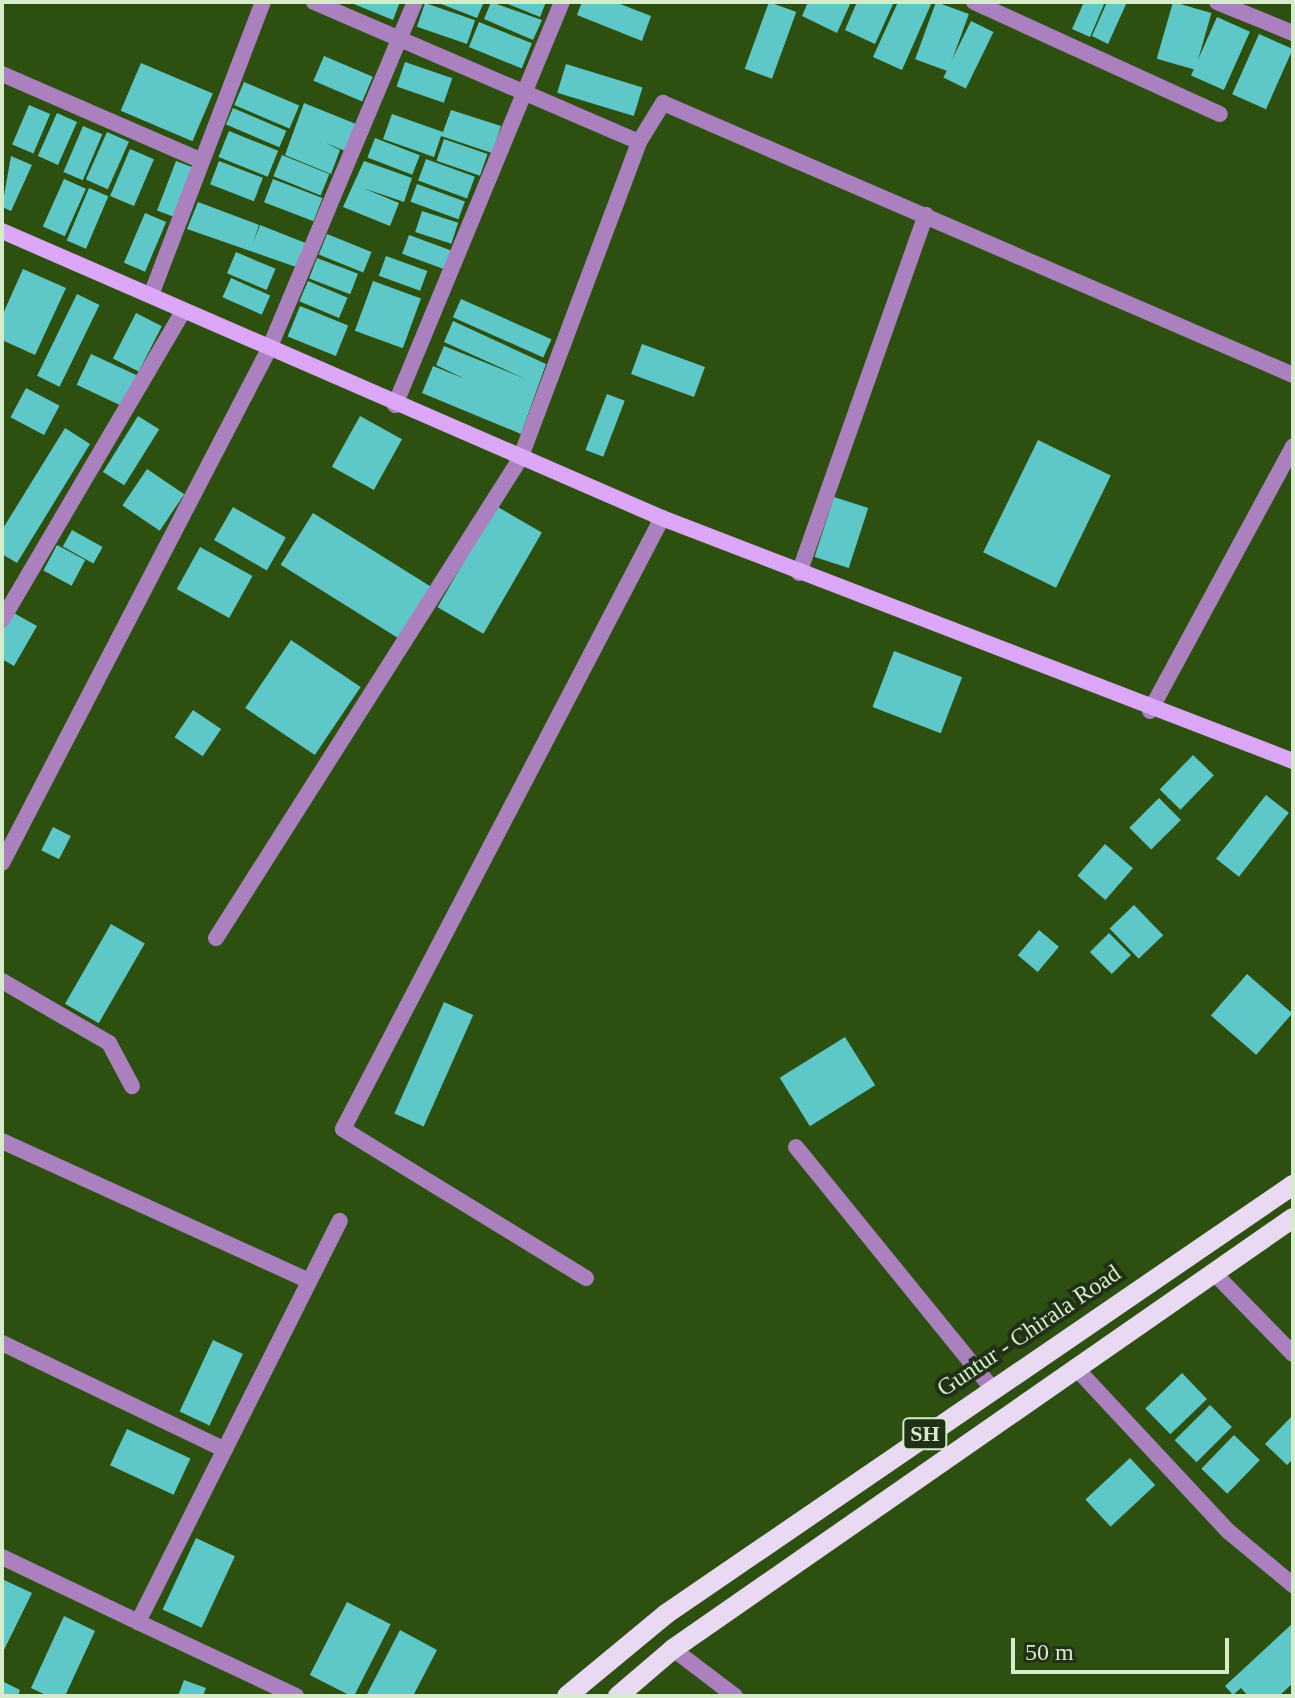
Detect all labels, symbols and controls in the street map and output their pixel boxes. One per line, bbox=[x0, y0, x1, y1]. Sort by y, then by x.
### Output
street label: Guntur - Chirala Road bbox=[932, 1259, 1126, 1403]
road number: SH bbox=[901, 1416, 949, 1452]
scale bar bbox=[1015, 1622, 1233, 1672]
text: 50 m bbox=[1025, 1639, 1074, 1665]

